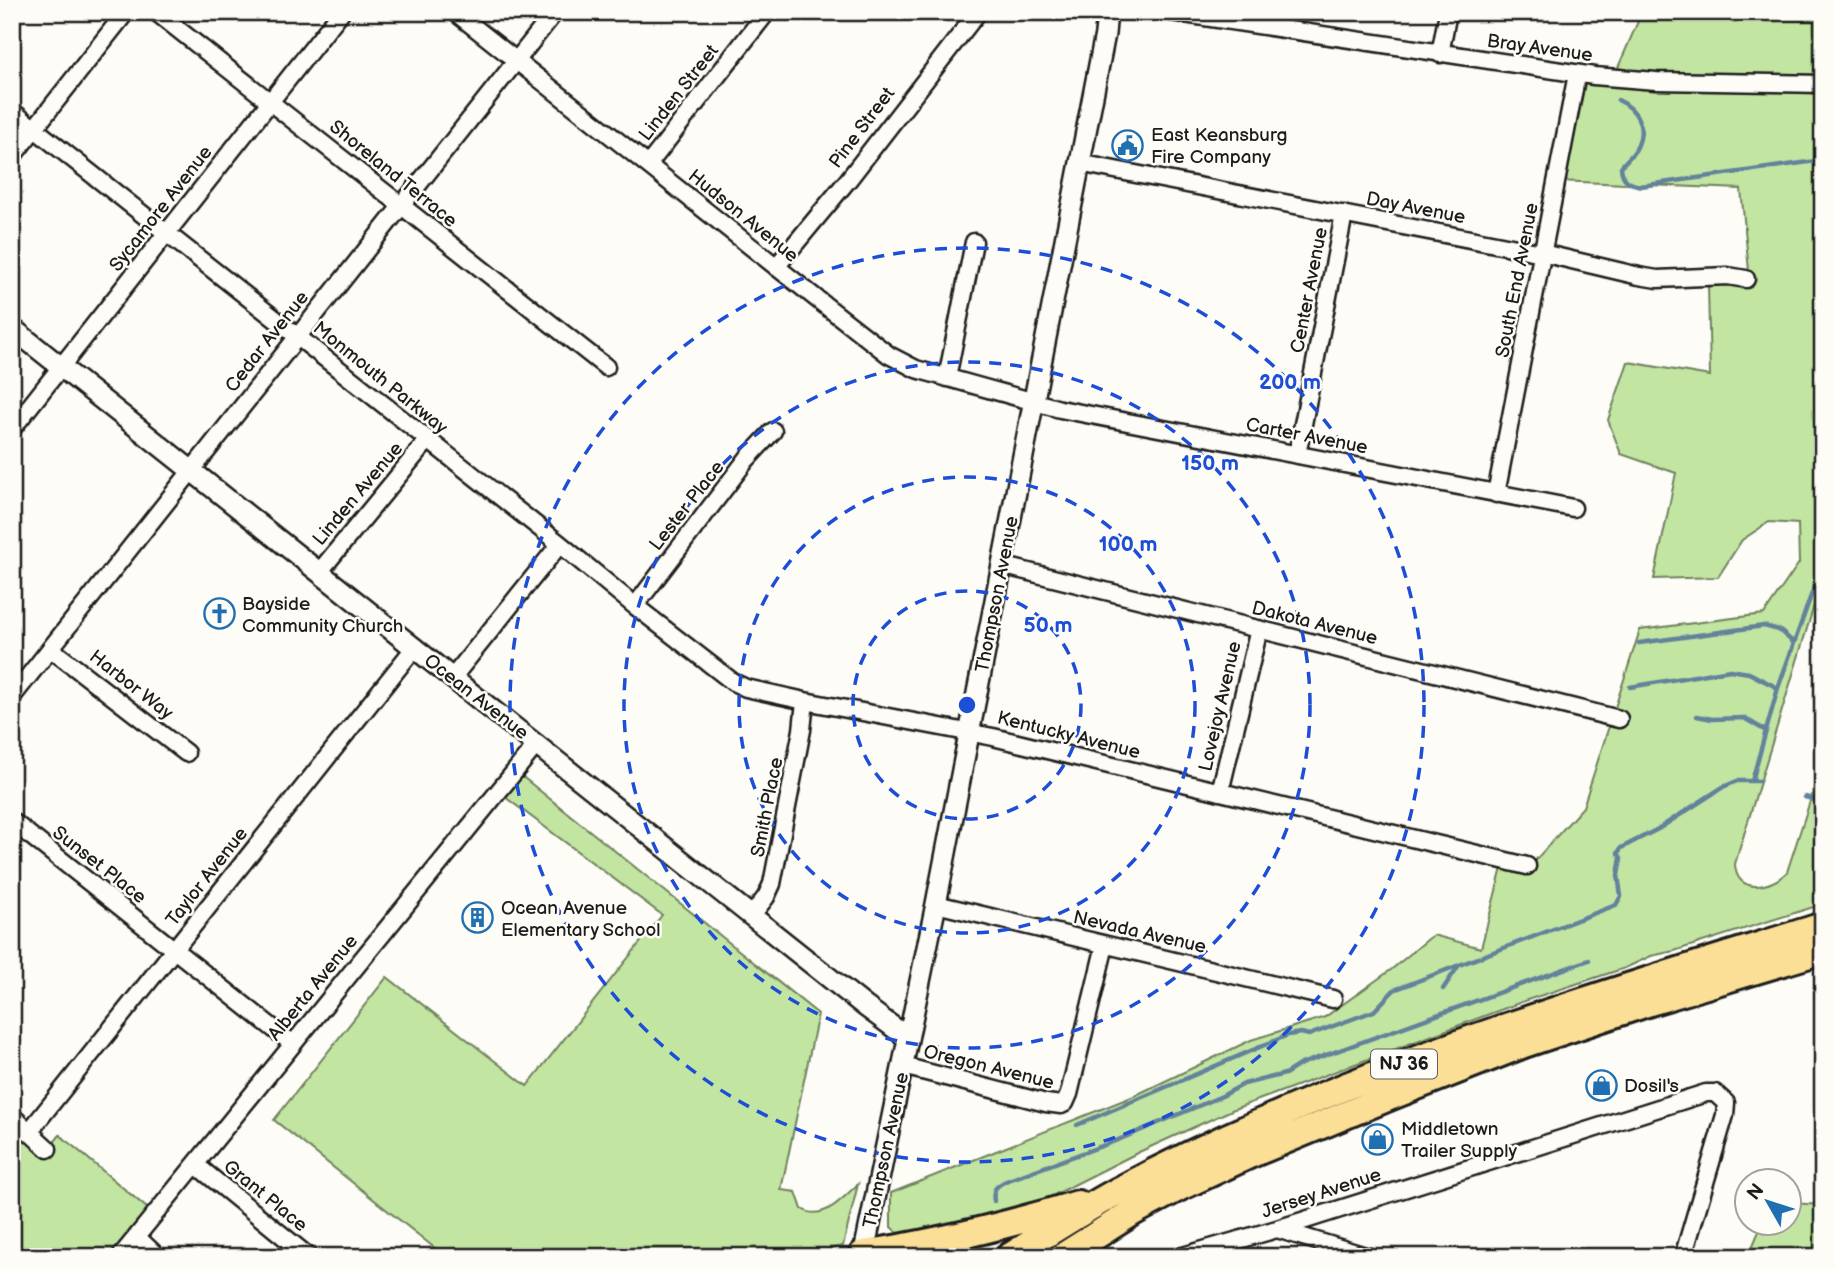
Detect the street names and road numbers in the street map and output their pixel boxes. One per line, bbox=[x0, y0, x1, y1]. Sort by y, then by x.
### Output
street label: Bray Avenue bbox=[1485, 30, 1594, 67]
street label: Linden Street bbox=[634, 40, 724, 146]
street label: Pine Street bbox=[824, 83, 900, 173]
street label: Shoreland Terrace bbox=[325, 116, 462, 233]
street label: Sycamore Avenue bbox=[105, 141, 218, 277]
street label: Hudson Avenue bbox=[683, 165, 803, 268]
street label: Day Avenue bbox=[1364, 188, 1467, 229]
street label: South End Avenue bbox=[1491, 201, 1544, 360]
street label: Center Avenue bbox=[1286, 225, 1333, 355]
street label: Cedar Avenue bbox=[221, 287, 314, 397]
street label: Monmouth Parkway bbox=[308, 317, 452, 440]
street label: Carter Avenue bbox=[1244, 413, 1370, 460]
street label: Linden Avenue bbox=[308, 438, 408, 550]
street label: Lester Place bbox=[645, 456, 729, 555]
street label: Thompson Avenue bbox=[971, 514, 1024, 674]
street label: Dakota Avenue bbox=[1249, 597, 1380, 650]
street label: Lovejoy Avenue bbox=[1194, 639, 1247, 773]
street label: Harbor Way bbox=[85, 645, 178, 725]
street label: Ocean Avenue bbox=[419, 649, 533, 745]
street label: Kentucky Avenue bbox=[995, 707, 1142, 764]
street label: Smith Place bbox=[747, 755, 788, 859]
street label: Sunset Place bbox=[48, 821, 151, 909]
street label: Taylor Avenue bbox=[161, 823, 253, 931]
street label: Nevada Avenue bbox=[1071, 906, 1208, 959]
street label: Alberta Avenue bbox=[263, 930, 363, 1046]
street label: Oregon Avenue bbox=[921, 1040, 1056, 1095]
road number: NJ 36 bbox=[1371, 1050, 1437, 1078]
street label: Thompson Avenue bbox=[859, 1070, 914, 1230]
street label: Grant Place bbox=[218, 1155, 312, 1237]
street label: Jersey Avenue bbox=[1259, 1163, 1384, 1224]

